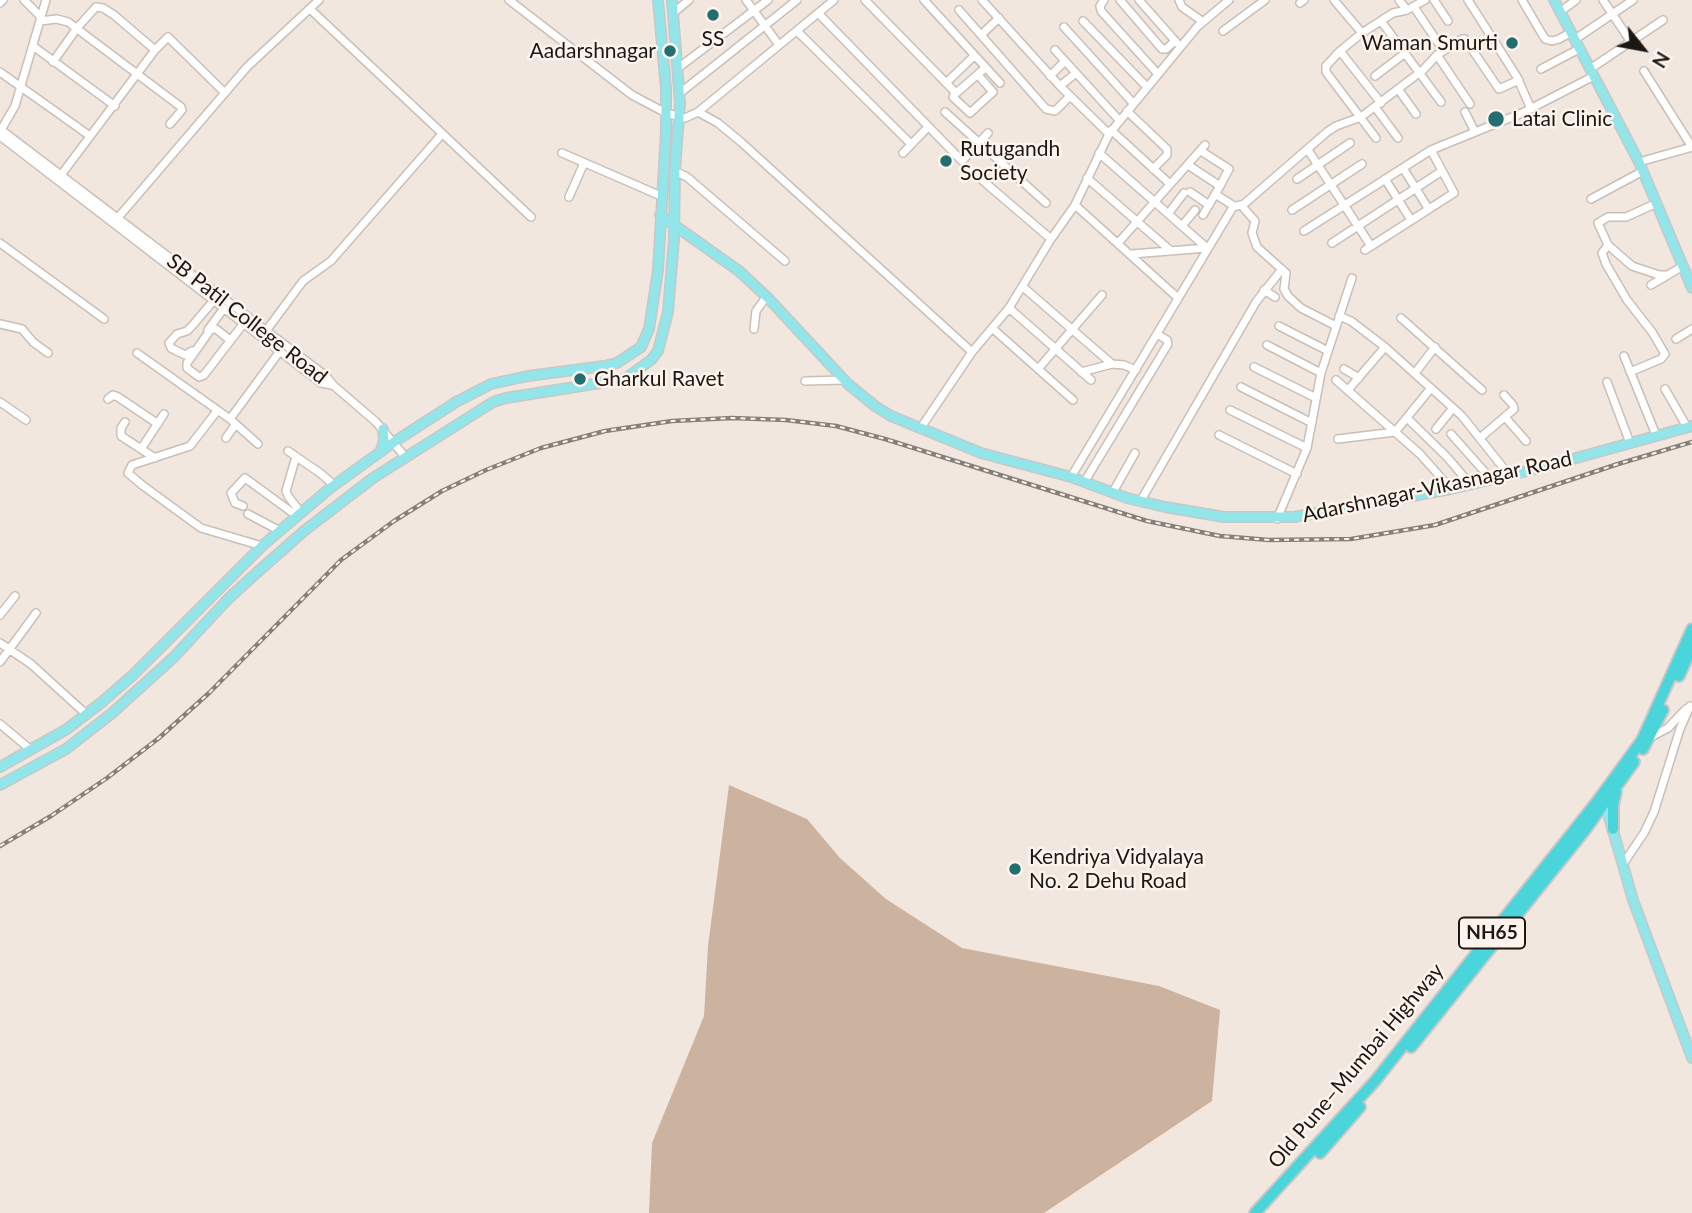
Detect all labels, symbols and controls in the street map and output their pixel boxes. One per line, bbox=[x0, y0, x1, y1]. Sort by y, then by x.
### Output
marker: SS bbox=[705, 7, 721, 23]
north arrow bbox=[1608, 14, 1678, 84]
place label: SS bbox=[702, 26, 724, 52]
place label: Waman Smurti bbox=[1361, 30, 1498, 56]
marker: Waman Smurti bbox=[1504, 35, 1520, 51]
place label: Aadarshnagar bbox=[530, 38, 656, 64]
marker: Aadarshnagar bbox=[662, 43, 678, 59]
text: N bbox=[1648, 48, 1675, 72]
place label: Latai Clinic bbox=[1512, 106, 1612, 132]
marker: Latai Clinic bbox=[1486, 109, 1506, 129]
place label: Rutugandh Society bbox=[960, 136, 1060, 186]
marker: Rutugandh Society bbox=[938, 153, 954, 169]
street label: SB Patil College Road bbox=[162, 249, 332, 389]
place label: Gharkul Ravet bbox=[594, 366, 724, 392]
marker: Gharkul Ravet bbox=[572, 371, 588, 387]
street label: Adarshnagar-Vikasnagar Road bbox=[1300, 446, 1574, 528]
place label: Kendriya Vidyalaya No. 2 Dehu Road bbox=[1029, 844, 1204, 894]
marker: Kendriya Vidyalaya No. 2 Dehu Road bbox=[1007, 861, 1023, 877]
road number: NH65 bbox=[1459, 917, 1525, 948]
street label: Old Pune–Mumbai Highway bbox=[1263, 958, 1449, 1174]

